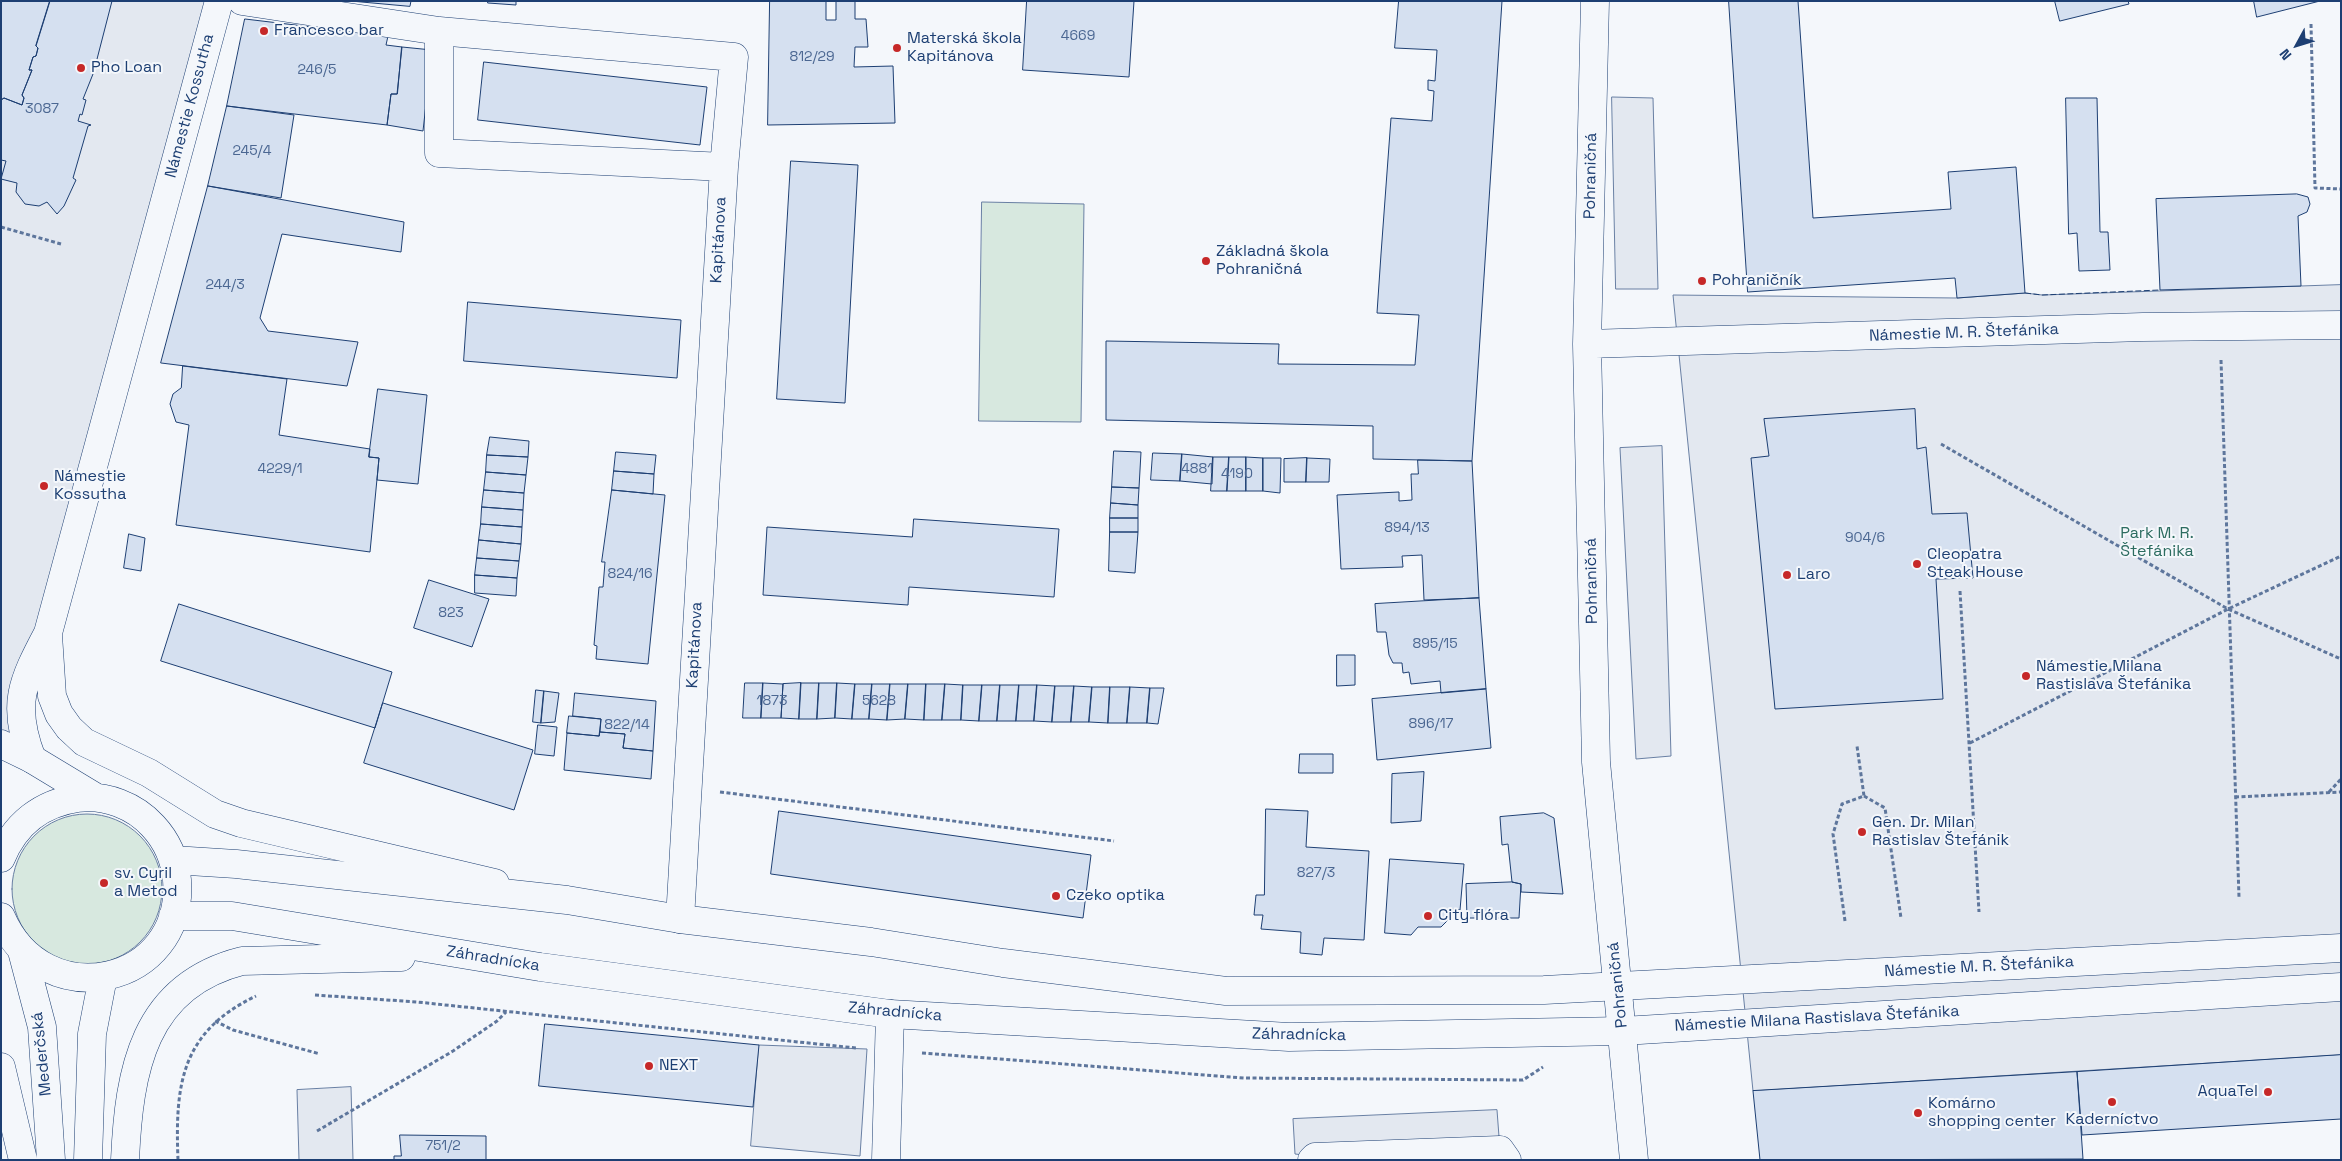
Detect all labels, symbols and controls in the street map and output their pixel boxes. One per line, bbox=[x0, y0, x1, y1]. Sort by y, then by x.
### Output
north arrow bbox=[2272, 20, 2322, 70]
place label: Francesco bar bbox=[274, 21, 384, 41]
marker: Francesco bar bbox=[258, 25, 270, 37]
house number: 4669 bbox=[1061, 28, 1095, 44]
place label: Materská škola Kapitánova bbox=[907, 29, 1022, 67]
street label: Námestie Kossutha bbox=[162, 32, 218, 180]
marker: Materská škola Kapitánova bbox=[891, 42, 903, 54]
text: N bbox=[2275, 45, 2295, 64]
house number: 812/29 bbox=[789, 49, 835, 65]
place label: Pho Loan bbox=[91, 58, 162, 78]
marker: Pho Loan bbox=[75, 62, 87, 74]
house number: 246/5 bbox=[298, 62, 336, 78]
house number: 3087 bbox=[25, 101, 59, 117]
street label: Pohraničná bbox=[1581, 133, 1601, 219]
house number: 245/4 bbox=[232, 143, 272, 159]
street label: Kapitánova bbox=[707, 196, 731, 284]
place label: Základná škola Pohraničná bbox=[1216, 242, 1329, 280]
marker: Základná škola Pohraničná bbox=[1200, 255, 1212, 267]
place label: Pohraničník bbox=[1712, 271, 1802, 291]
marker: Pohraničník bbox=[1696, 275, 1708, 287]
house number: 244/3 bbox=[205, 277, 245, 293]
street label: Námestie M. R. Štefánika bbox=[1869, 320, 2059, 346]
house number: 4229/1 bbox=[257, 461, 303, 477]
house number: 4881 bbox=[1181, 461, 1213, 477]
house number: 4190 bbox=[1221, 466, 1253, 482]
place label: Námestie Kossutha bbox=[54, 467, 126, 505]
marker: Námestie Kossutha bbox=[38, 480, 50, 492]
house number: 894/13 bbox=[1384, 520, 1430, 536]
park label: Park M. R. Štefánika bbox=[2120, 524, 2194, 562]
house number: 904/6 bbox=[1845, 530, 1885, 546]
street label: Pohraničná bbox=[1582, 538, 1602, 624]
place label: Cleopatra Steak House bbox=[1927, 545, 2023, 583]
marker: Cleopatra Steak House bbox=[1911, 558, 1923, 570]
place label: Laro bbox=[1797, 565, 1831, 585]
house number: 824/16 bbox=[607, 566, 653, 582]
marker: Laro bbox=[1781, 569, 1793, 581]
street label: Kapitánova bbox=[683, 601, 707, 689]
house number: 823 bbox=[438, 605, 464, 621]
house number: 895/15 bbox=[1412, 636, 1458, 652]
place label: Námestie Milana Rastislava Štefánika bbox=[2036, 657, 2191, 695]
marker: Námestie Milana Rastislava Štefánika bbox=[2020, 670, 2032, 682]
house number: 1873 bbox=[757, 693, 787, 709]
house number: 5628 bbox=[862, 693, 896, 709]
house number: 896/17 bbox=[1409, 716, 1453, 732]
house number: 822/14 bbox=[604, 717, 650, 733]
place label: Gen. Dr. Milan Rastislav Štefánik bbox=[1872, 813, 2009, 851]
marker: Gen. Dr. Milan Rastislav Štefánik bbox=[1856, 826, 1868, 838]
place label: sv. Cyril a Metod bbox=[114, 864, 178, 902]
house number: 827/3 bbox=[1297, 865, 1335, 881]
marker: sv. Cyril a Metod bbox=[98, 877, 110, 889]
place label: Czeko optika bbox=[1066, 886, 1165, 906]
marker: Czeko optika bbox=[1050, 890, 1062, 902]
place label: City flóra bbox=[1438, 906, 1509, 926]
marker: City flóra bbox=[1422, 910, 1434, 922]
street label: Pohraničná bbox=[1604, 941, 1632, 1029]
street label: Záhradnícka bbox=[445, 942, 541, 976]
street label: Námestie M. R. Štefánika bbox=[1884, 952, 2074, 982]
street label: Záhradnícka bbox=[847, 998, 943, 1026]
street label: Námestie Milana Rastislava Štefánika bbox=[1674, 1002, 1960, 1036]
street label: Mederčská bbox=[28, 1011, 56, 1097]
street label: Záhradnícka bbox=[1252, 1025, 1346, 1045]
place label: NEXT bbox=[659, 1056, 698, 1076]
marker: NEXT bbox=[643, 1060, 655, 1072]
place label: AquaTel bbox=[2197, 1082, 2258, 1102]
marker: AquaTel bbox=[2262, 1086, 2274, 1098]
place label: Komárno shopping center bbox=[1928, 1094, 2056, 1132]
marker: Kaderníctvo bbox=[2106, 1096, 2118, 1108]
marker: Komárno shopping center bbox=[1912, 1107, 1924, 1119]
place label: Kaderníctvo bbox=[2065, 1110, 2159, 1130]
house number: 751/2 bbox=[425, 1138, 461, 1154]

